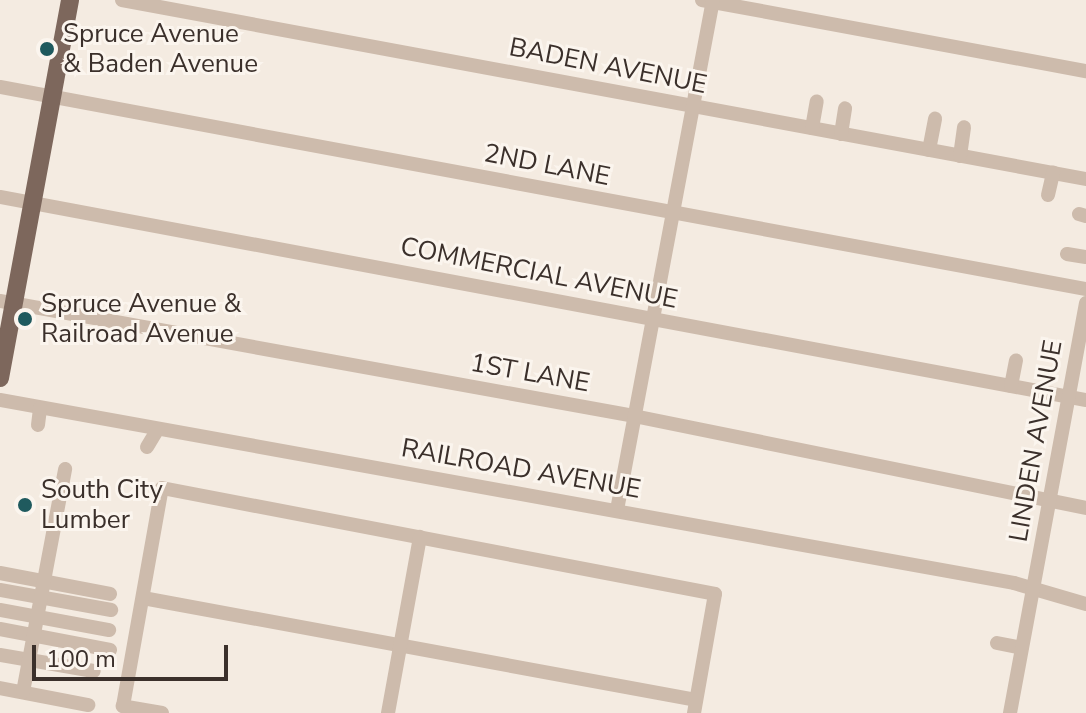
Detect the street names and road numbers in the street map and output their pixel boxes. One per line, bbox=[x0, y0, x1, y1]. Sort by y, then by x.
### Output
street label: BADEN AVENUE bbox=[507, 32, 709, 100]
street label: 2ND LANE bbox=[481, 137, 613, 193]
street label: COMMERCIAL AVENUE bbox=[398, 231, 680, 315]
street label: LINDEN AVENUE bbox=[1003, 338, 1069, 544]
street label: 1ST LANE bbox=[468, 347, 592, 399]
street label: RAILROAD AVENUE bbox=[399, 433, 643, 505]

